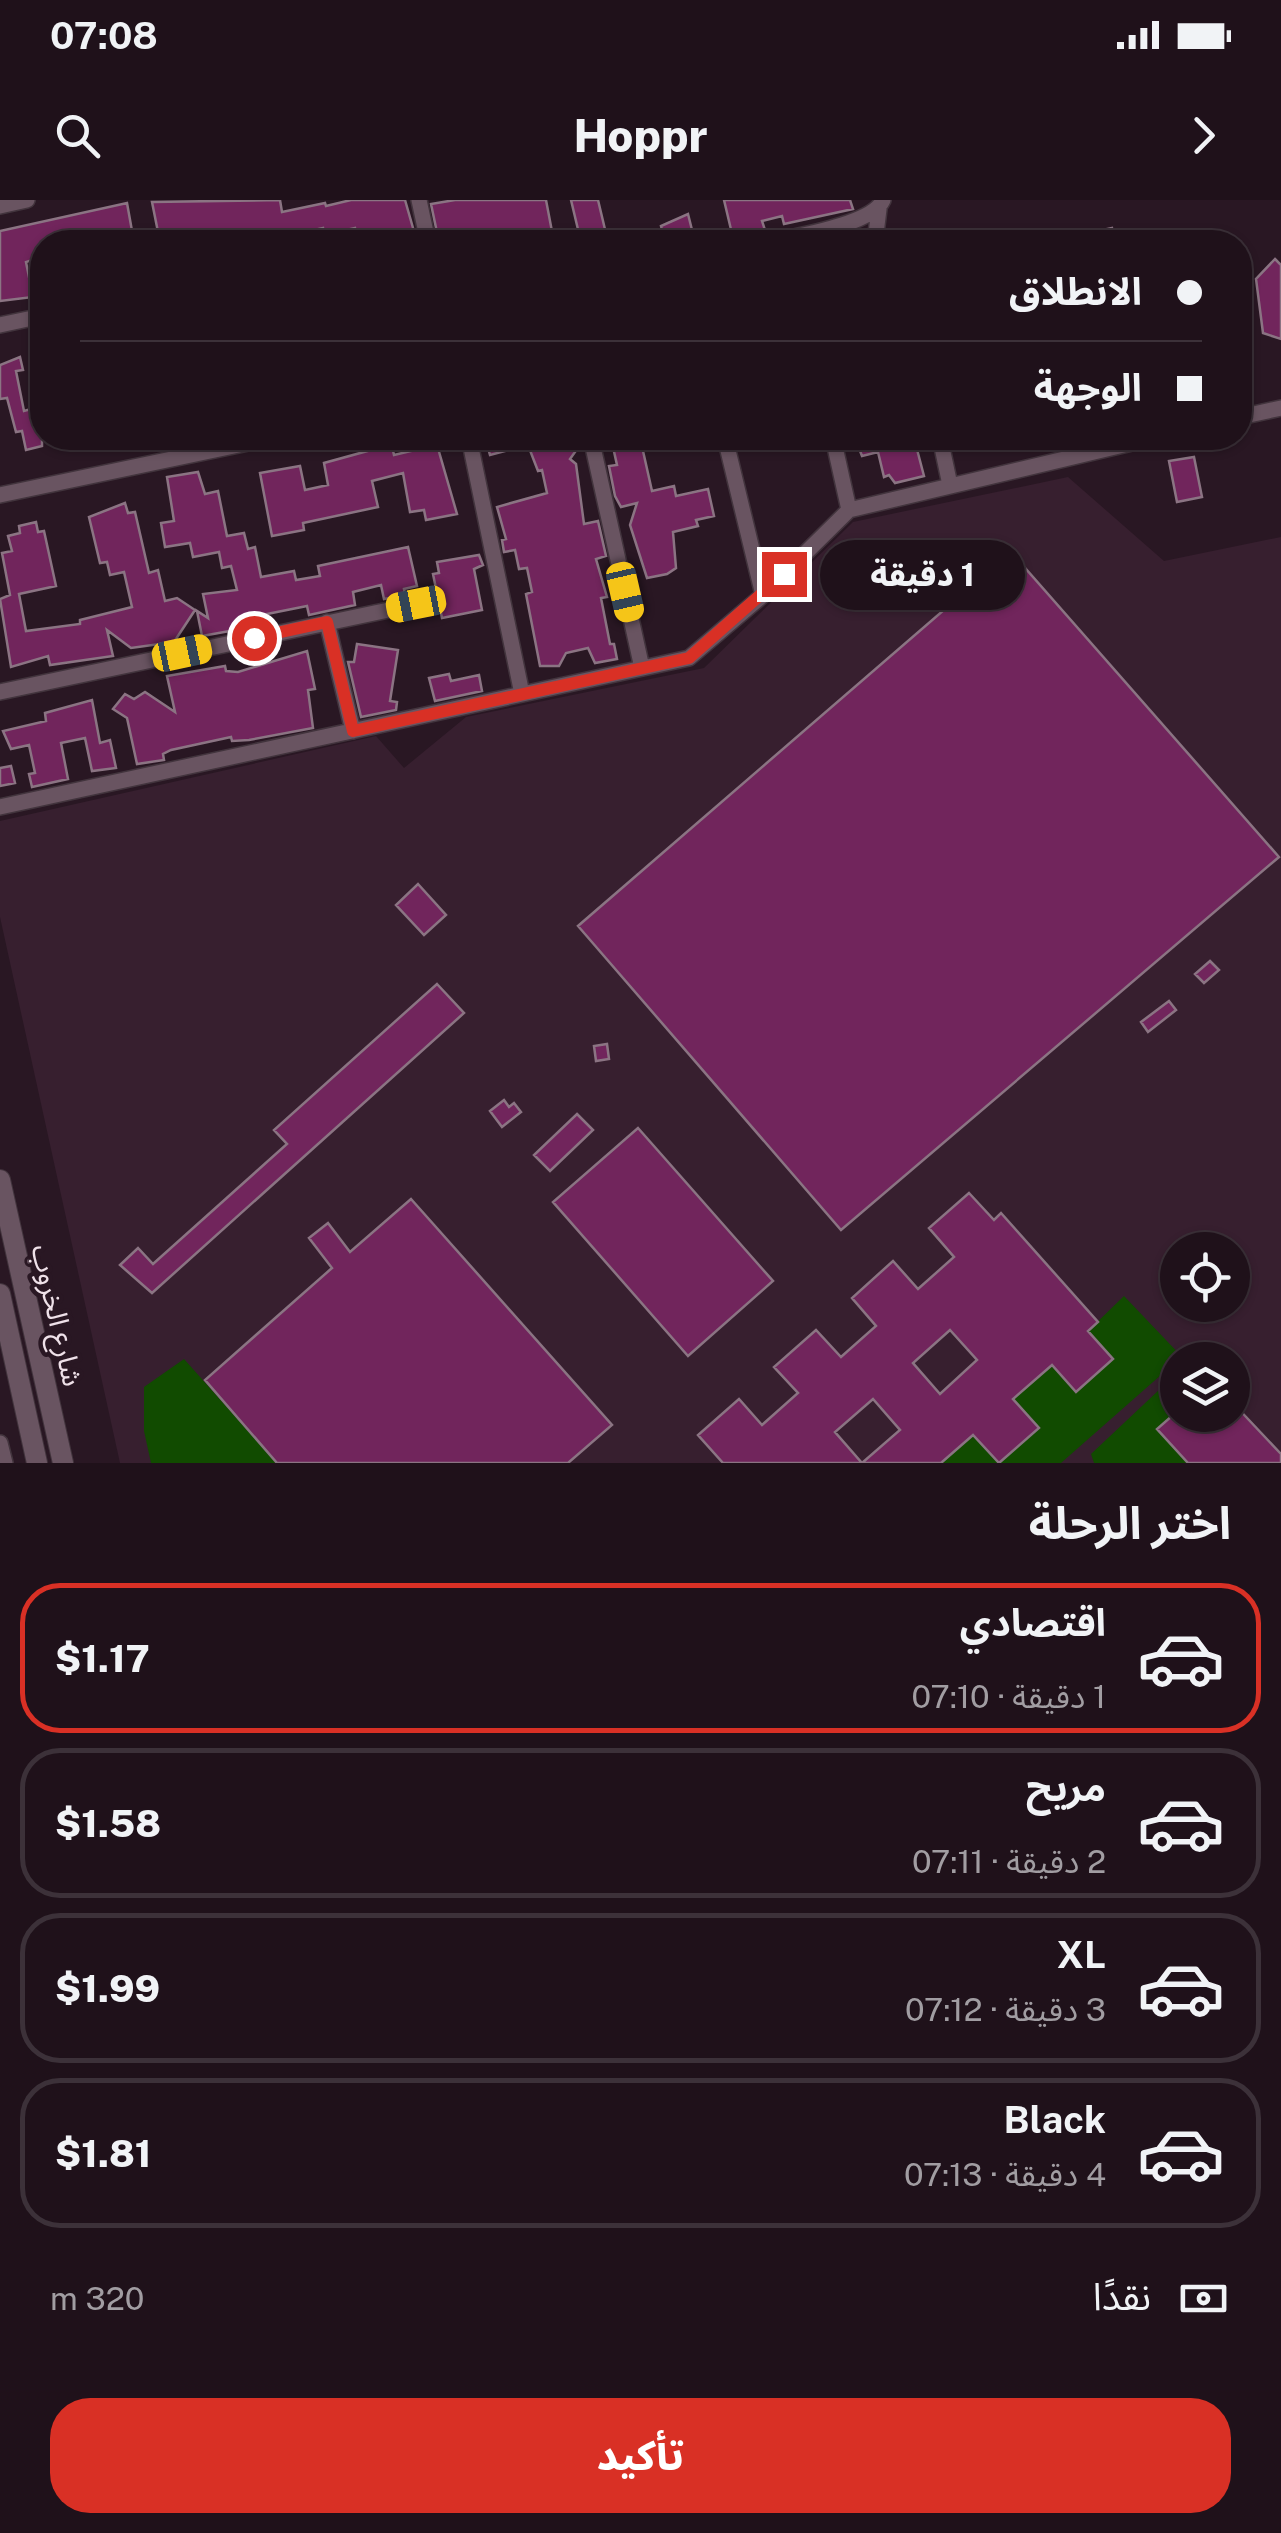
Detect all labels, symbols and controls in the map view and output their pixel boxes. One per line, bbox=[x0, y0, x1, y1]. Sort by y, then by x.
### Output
text: 07:08 bbox=[50, 13, 158, 58]
icon: search bbox=[50, 108, 105, 163]
icon: forward bbox=[1176, 108, 1231, 163]
text: Hoppr bbox=[573, 109, 708, 162]
text: الانطلاق bbox=[1009, 269, 1142, 314]
text: الوجهة bbox=[1034, 365, 1142, 410]
callout: 1 دقيقة bbox=[819, 539, 1024, 609]
route end bbox=[762, 552, 807, 597]
text: 1 دقيقة bbox=[870, 556, 975, 593]
car bbox=[604, 559, 646, 625]
car bbox=[384, 584, 448, 624]
route start bbox=[232, 616, 277, 661]
car bbox=[150, 632, 214, 674]
map controls bbox=[1160, 1232, 1250, 1432]
button: locate bbox=[1160, 1232, 1250, 1322]
street label: شارع الخروب bbox=[21, 1241, 90, 1390]
button: layers bbox=[1160, 1342, 1250, 1432]
text: اختر الرحلة bbox=[1029, 1496, 1231, 1549]
text: اقتصادي bbox=[960, 1600, 1106, 1645]
icon: car bbox=[1136, 1613, 1226, 1703]
text: $1.17 bbox=[55, 1636, 150, 1681]
text: 1 دقيقة · 07:10 bbox=[912, 1678, 1106, 1715]
text: مريح bbox=[1026, 1765, 1106, 1810]
icon: car bbox=[1136, 1778, 1226, 1868]
text: $1.58 bbox=[55, 1801, 161, 1846]
text: 2 دقيقة · 07:11 bbox=[912, 1843, 1106, 1880]
text: XL bbox=[1057, 1932, 1106, 1977]
icon: car bbox=[1136, 1943, 1226, 2033]
text: $1.99 bbox=[55, 1966, 160, 2011]
text: 3 دقيقة · 07:12 bbox=[905, 1991, 1106, 2028]
text: Black bbox=[1003, 2097, 1106, 2142]
icon: car bbox=[1136, 2108, 1226, 2198]
text: $1.81 bbox=[55, 2131, 151, 2176]
text: 4 دقيقة · 07:13 bbox=[904, 2156, 1106, 2193]
icon: cash bbox=[1176, 2271, 1231, 2326]
text: نقدًا bbox=[1093, 2274, 1151, 2319]
text: 320 m bbox=[50, 2280, 144, 2317]
button: تأكيد bbox=[50, 2398, 1231, 2513]

